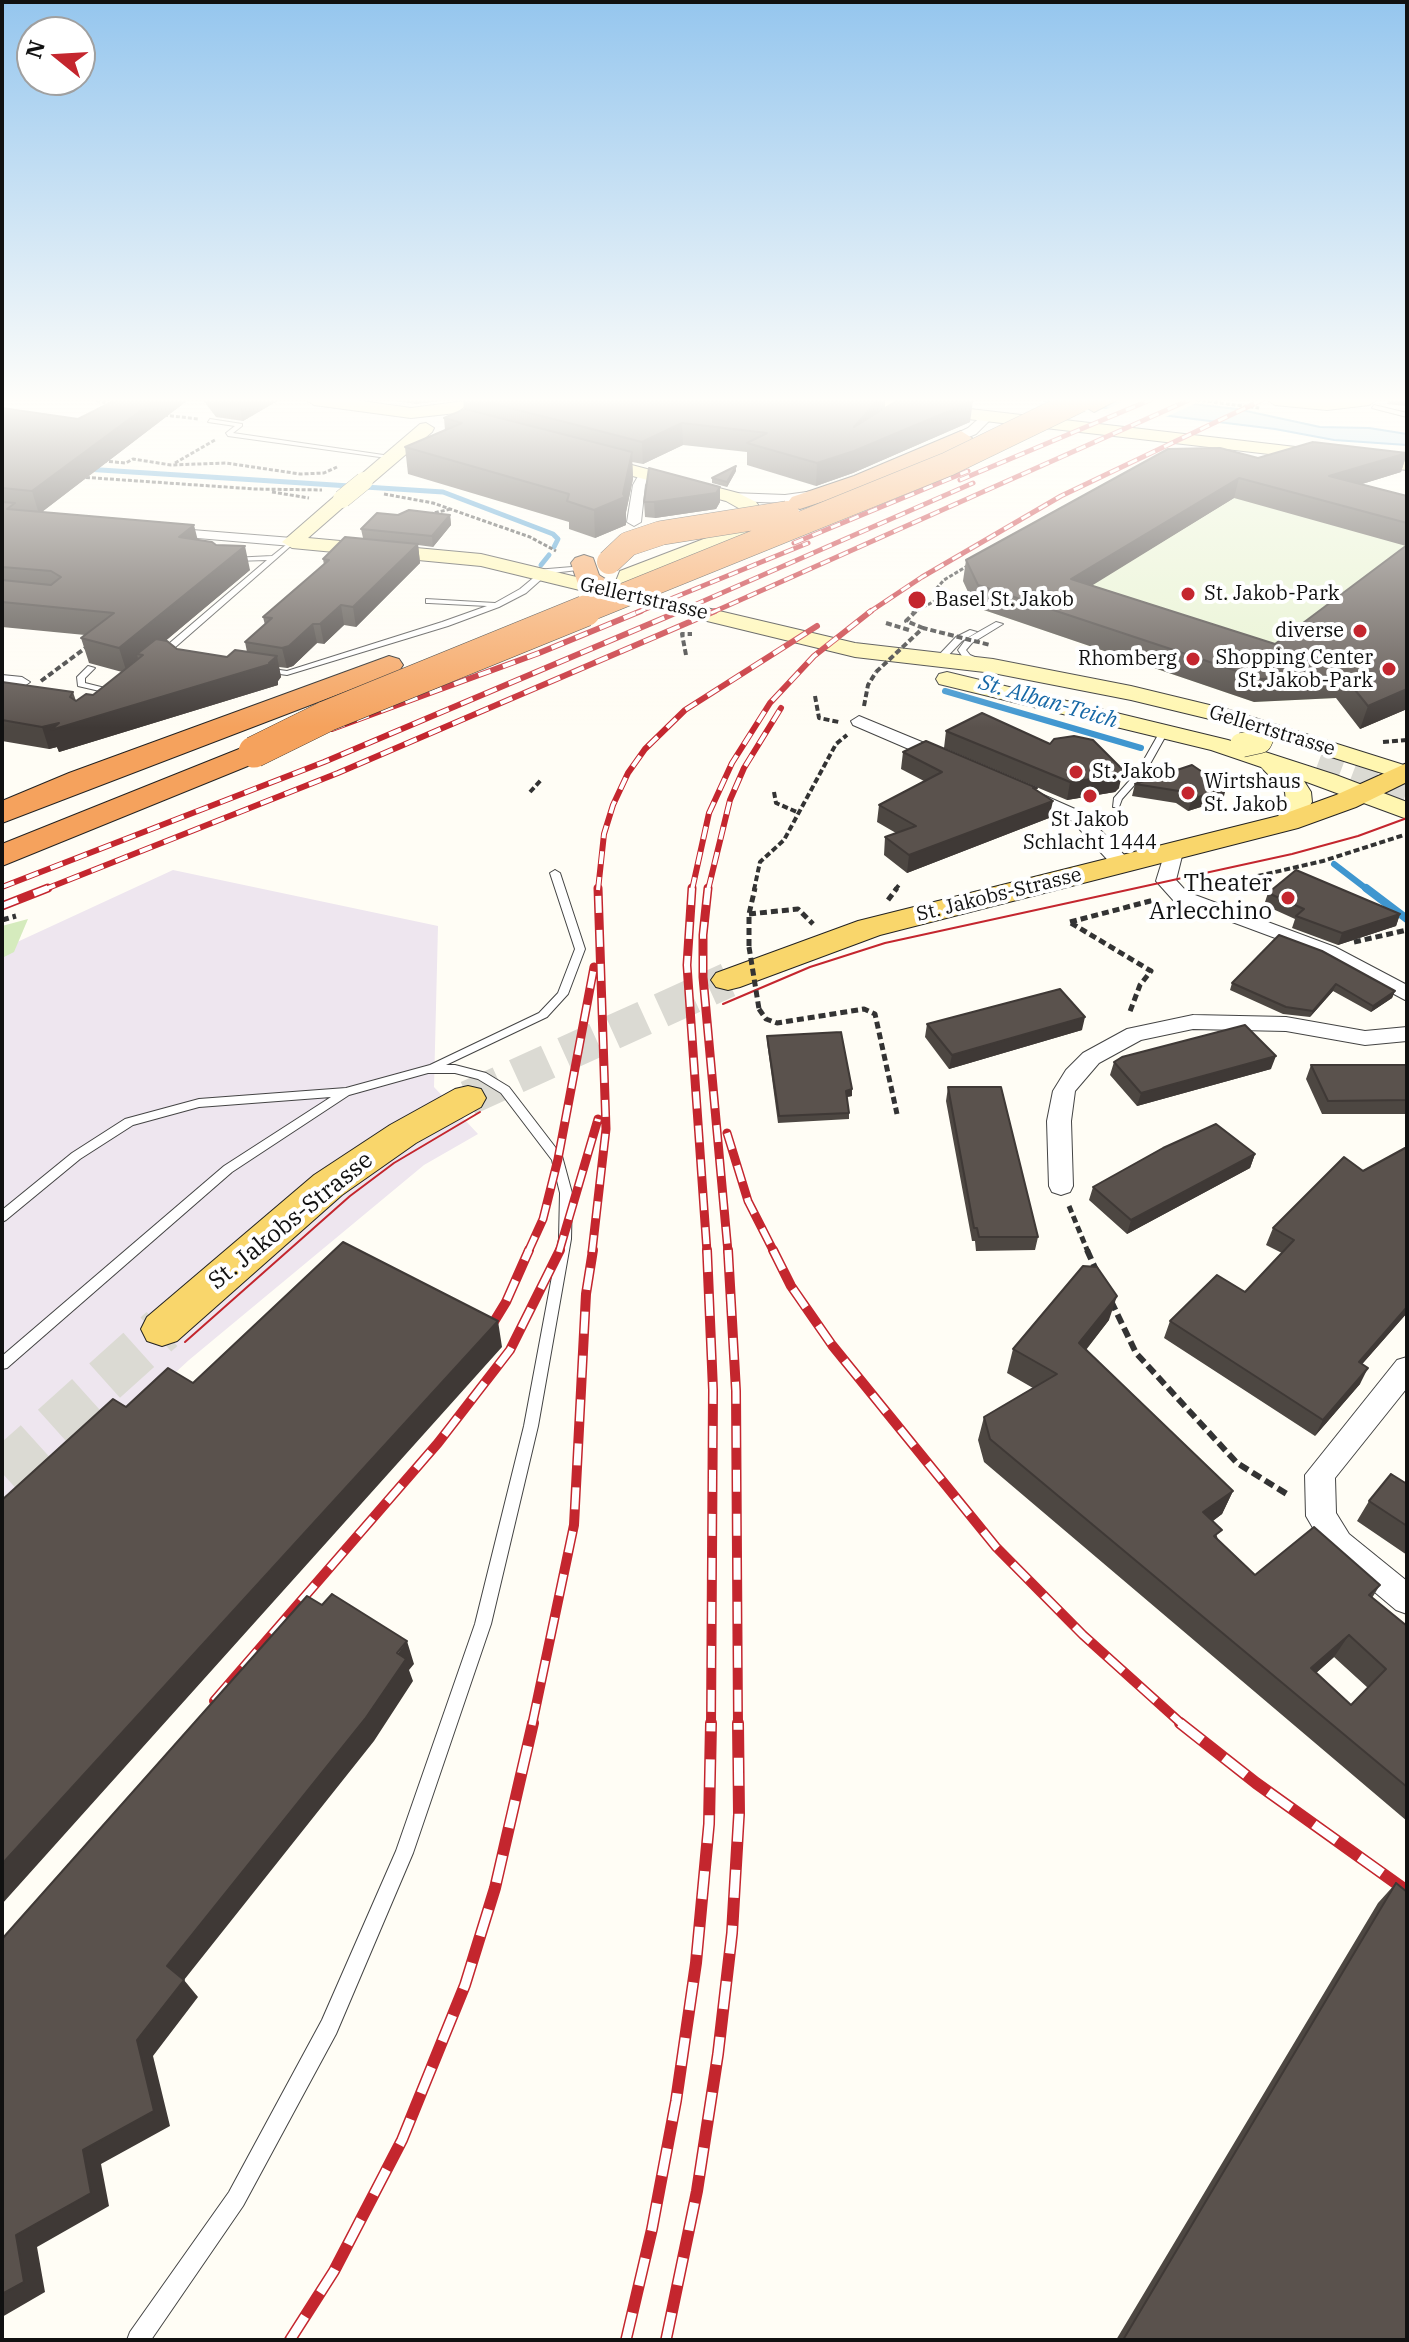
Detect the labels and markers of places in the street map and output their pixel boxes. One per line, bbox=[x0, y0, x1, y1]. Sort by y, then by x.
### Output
place label: St. Jakob-Park bbox=[1204, 582, 1340, 606]
marker: St. Jakob-Park bbox=[1179, 585, 1197, 603]
place label: Basel St. Jakob bbox=[935, 588, 1074, 612]
marker: Basel St. Jakob bbox=[906, 589, 928, 611]
place label: diverse bbox=[1275, 619, 1344, 643]
marker: diverse bbox=[1351, 622, 1369, 640]
place label: Shopping Center St. Jakob-Park bbox=[1215, 646, 1373, 693]
place label: Rhomberg bbox=[1078, 647, 1177, 671]
marker: Rhomberg bbox=[1184, 650, 1202, 668]
marker: Shopping Center St. Jakob-Park bbox=[1380, 660, 1398, 678]
place label: St. Jakob bbox=[1092, 760, 1176, 784]
marker: St. Jakob bbox=[1067, 763, 1085, 781]
place label: Wirtshaus St. Jakob bbox=[1204, 770, 1301, 817]
marker: Wirtshaus St. Jakob bbox=[1179, 784, 1197, 802]
marker: St Jakob Schlacht 1444 bbox=[1081, 787, 1099, 805]
place label: St Jakob Schlacht 1444 bbox=[1023, 808, 1157, 855]
place label: Theater Arlecchino bbox=[1149, 870, 1272, 926]
marker: Theater Arlecchino bbox=[1279, 889, 1297, 907]

